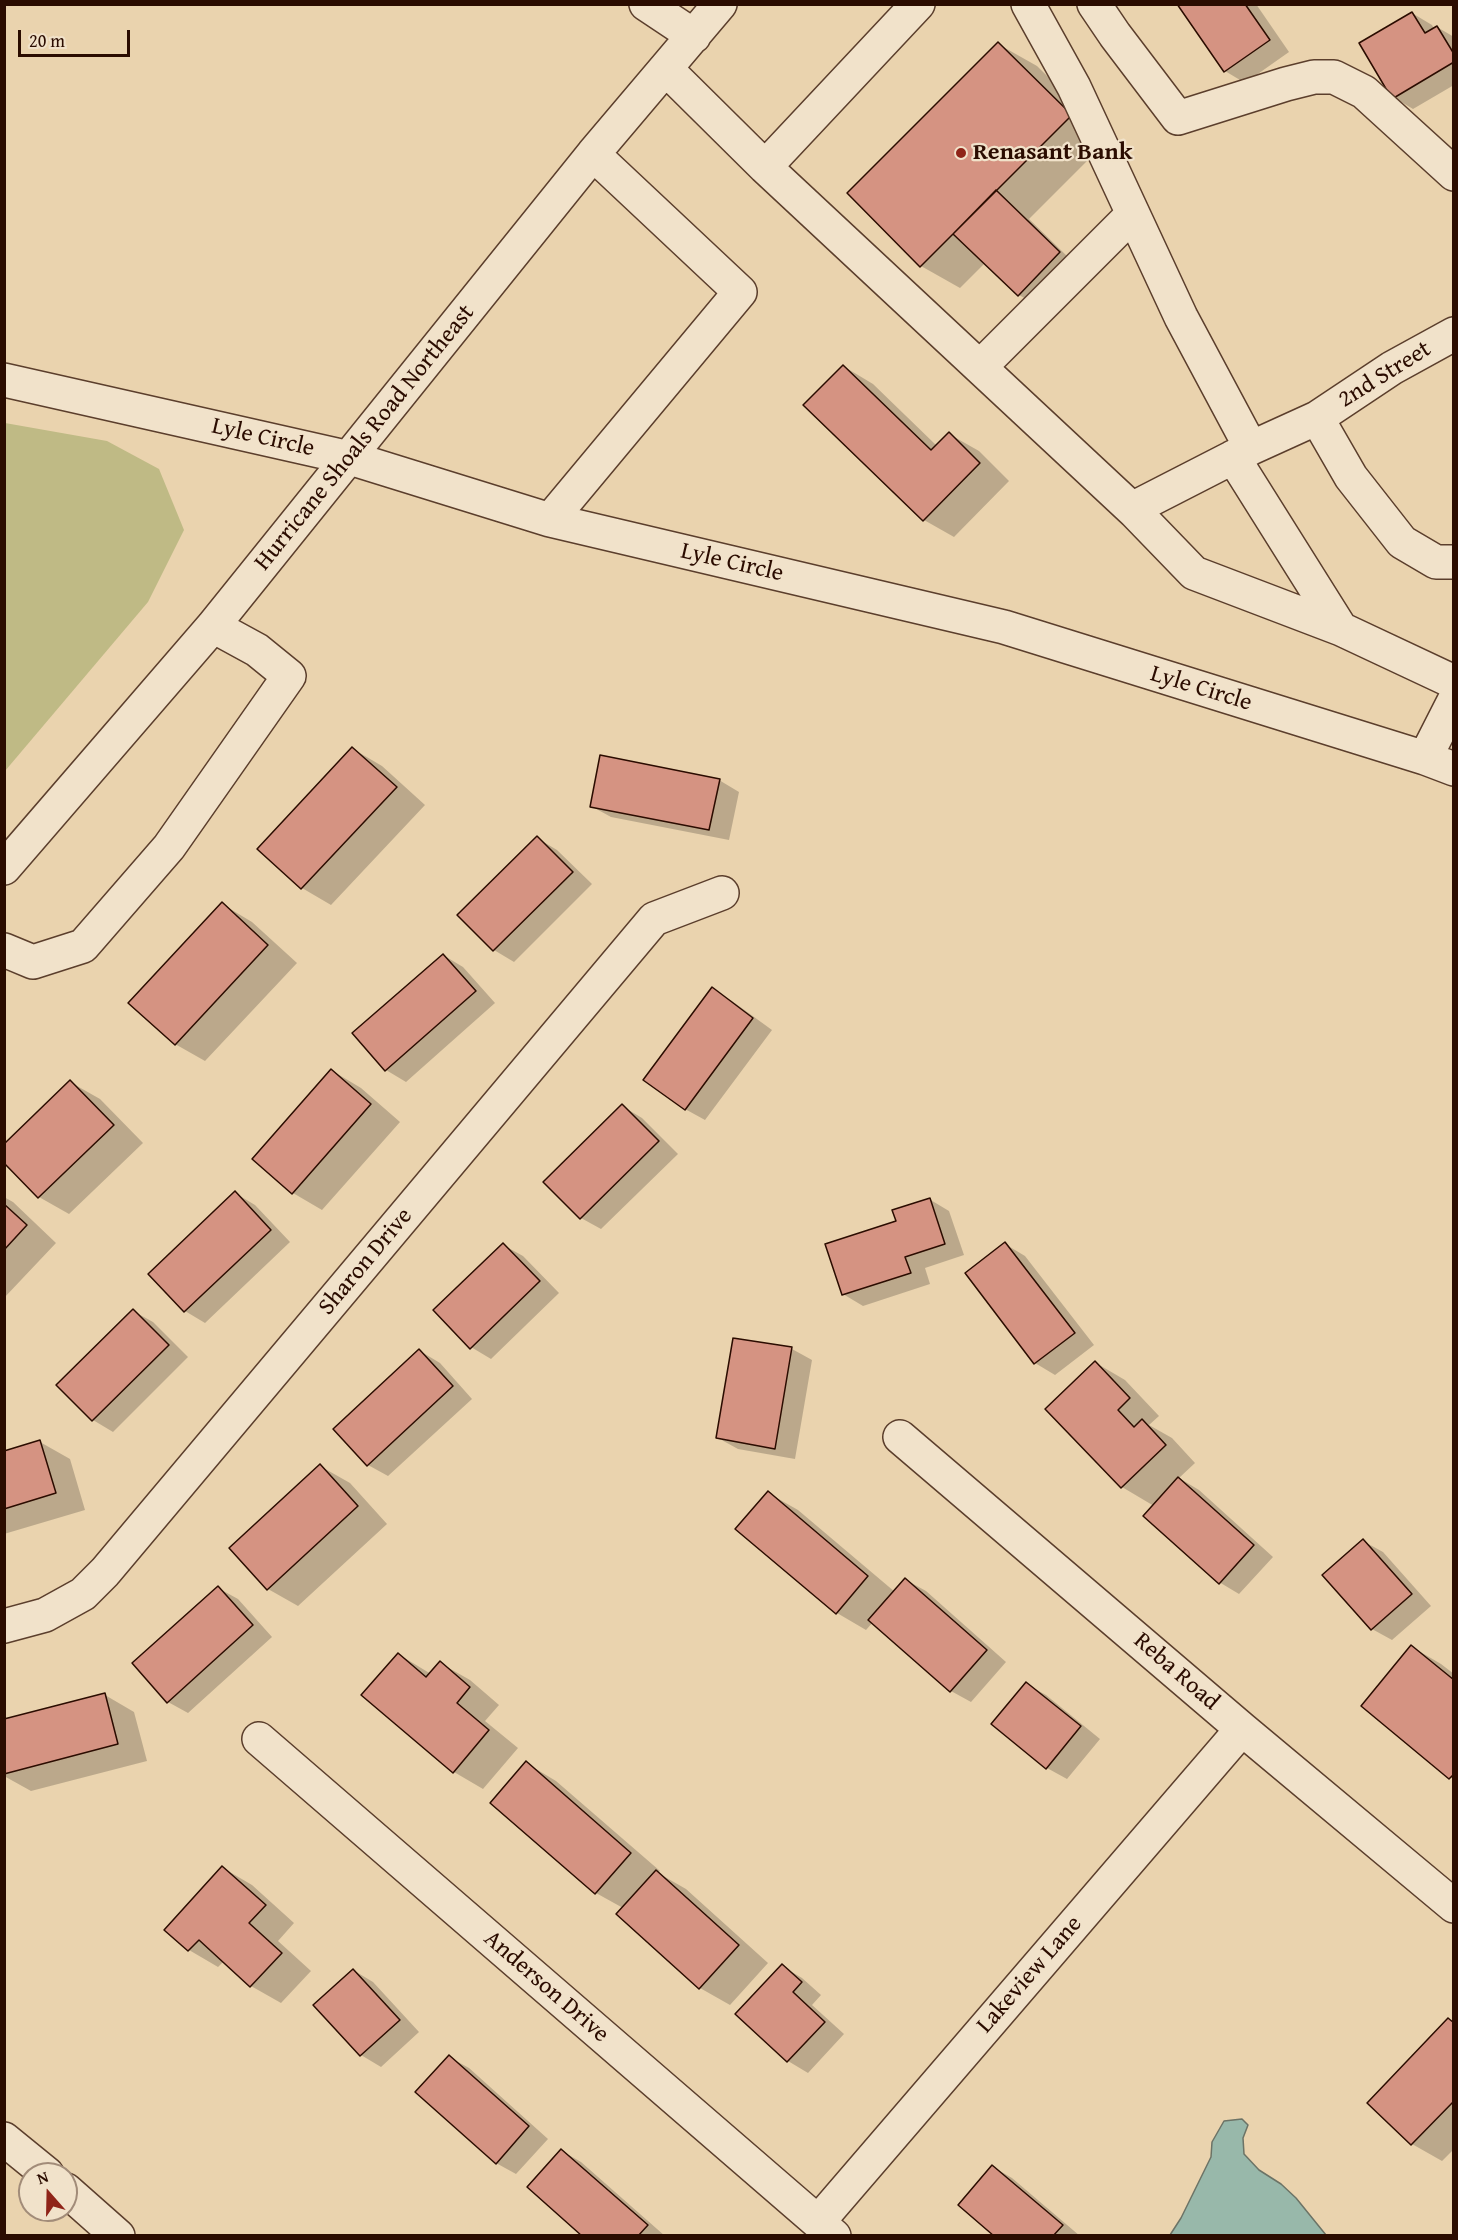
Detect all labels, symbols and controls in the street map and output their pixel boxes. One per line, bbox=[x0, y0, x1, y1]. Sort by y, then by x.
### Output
scale bar bbox=[21, 18, 134, 56]
text: 20 m bbox=[29, 27, 65, 54]
place label: Renasant Bank bbox=[973, 139, 1132, 167]
marker: Renasant Bank bbox=[954, 146, 968, 160]
street label: Hurricane Shoals Road Northeast bbox=[249, 299, 481, 577]
street label: 2nd Street bbox=[1333, 335, 1437, 415]
street label: Lyle Circle bbox=[209, 412, 317, 464]
street label: Lyle Circle bbox=[678, 537, 786, 589]
street label: Lyle Circle bbox=[1147, 660, 1255, 718]
street label: Sharon Drive bbox=[313, 1203, 419, 1321]
street label: Reba Road bbox=[1127, 1627, 1225, 1717]
street label: Lakeview Lane bbox=[971, 1910, 1089, 2040]
street label: Anderson Drive bbox=[478, 1925, 614, 2049]
north arrow bbox=[18, 2162, 78, 2222]
text: N bbox=[33, 2164, 52, 2190]

